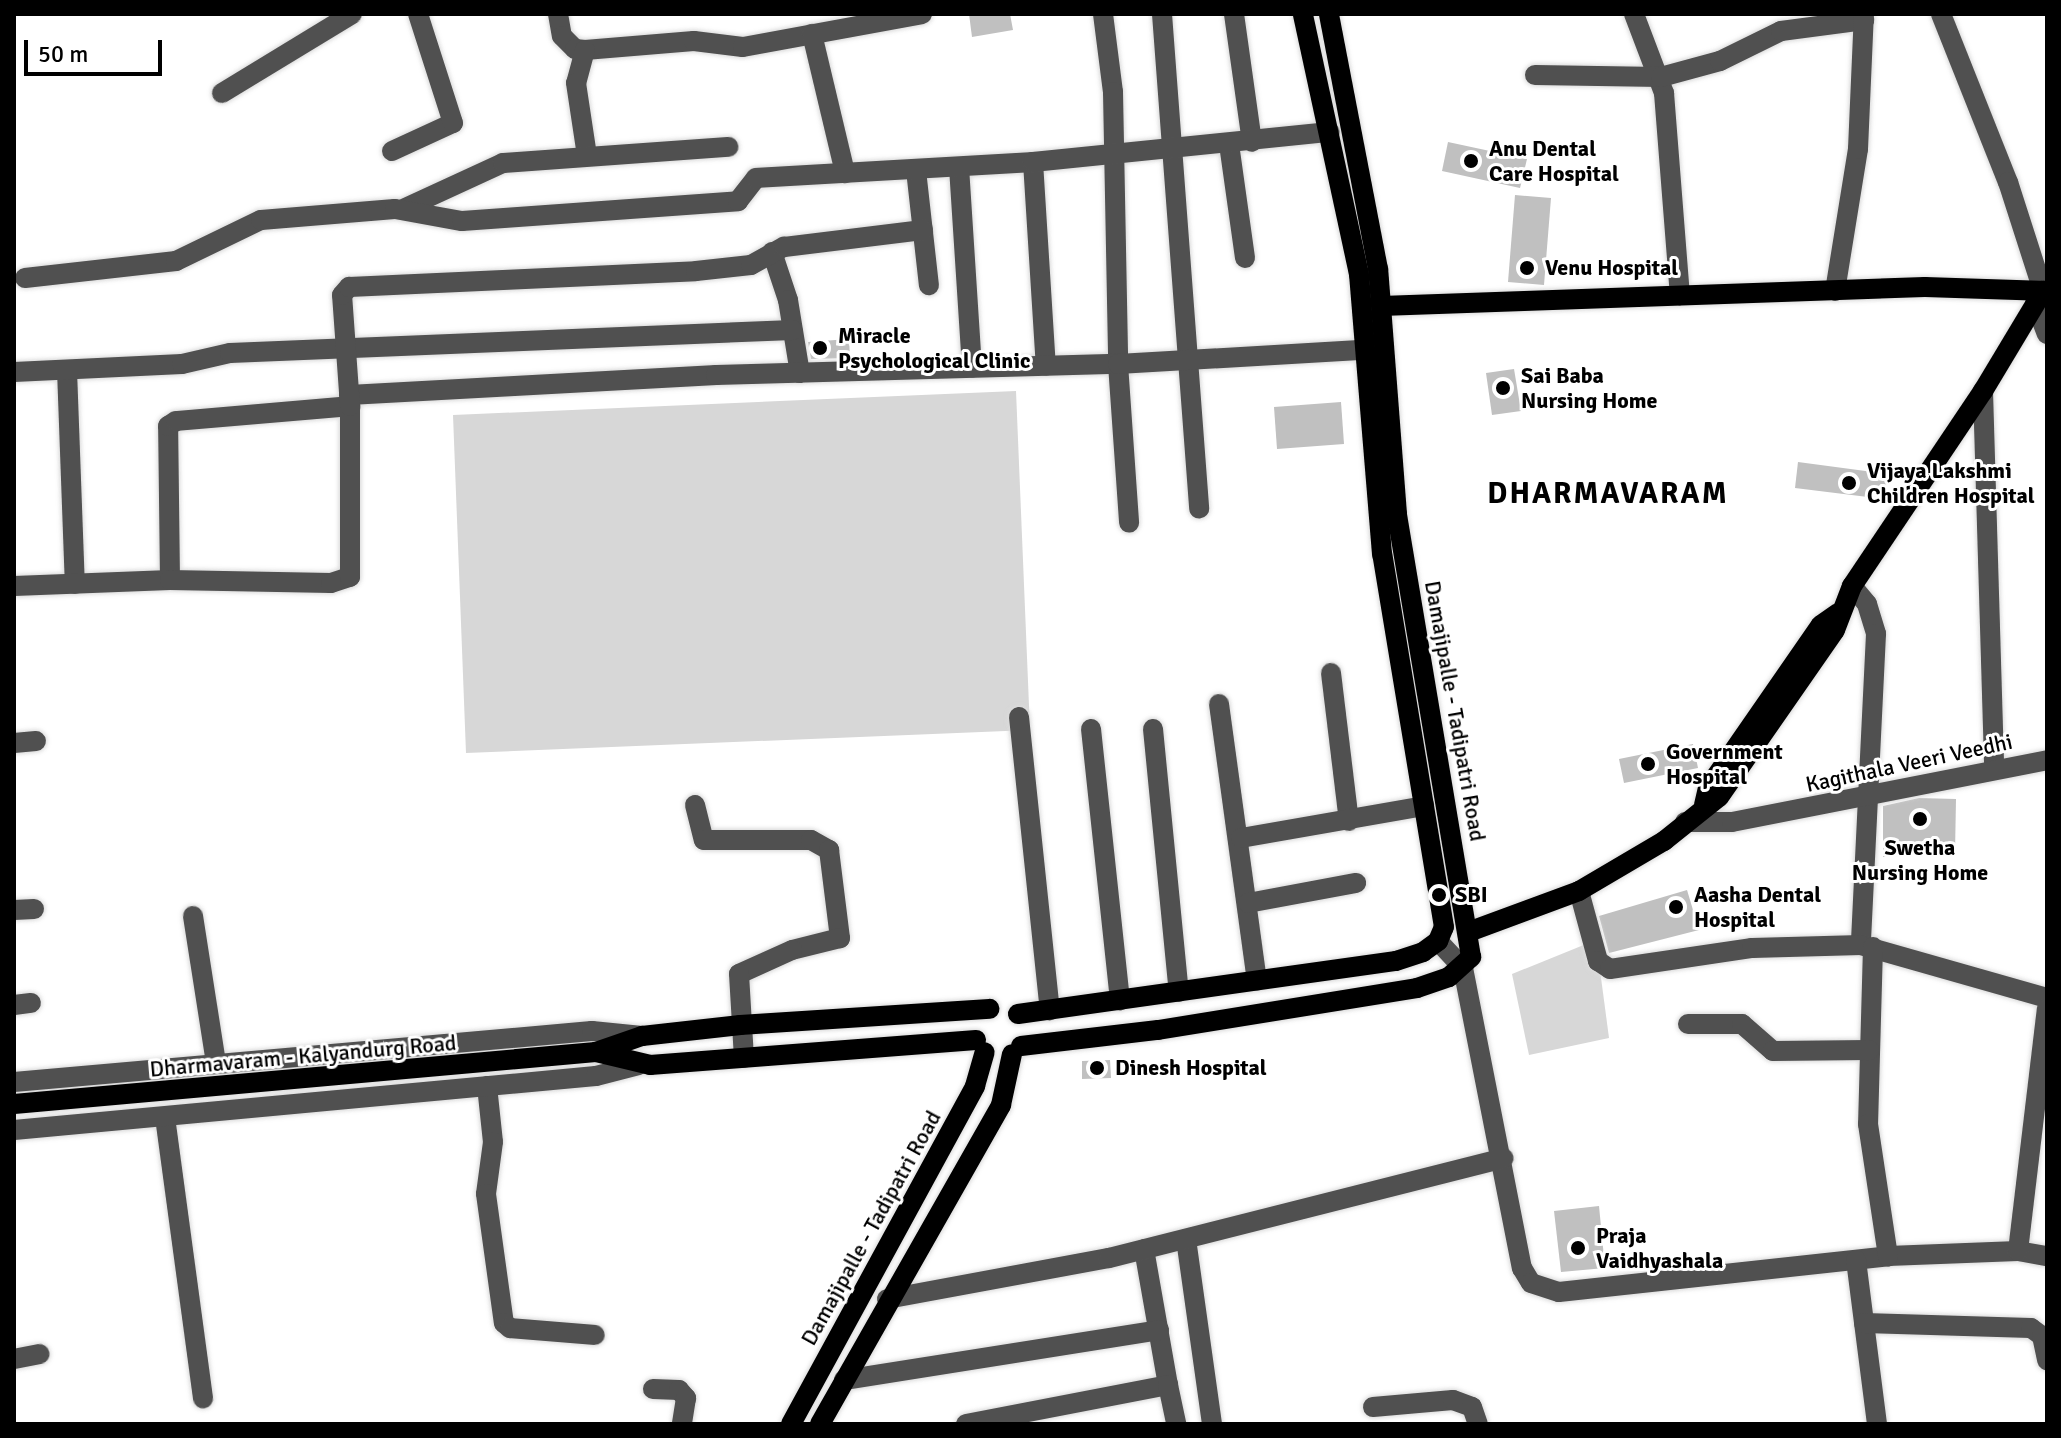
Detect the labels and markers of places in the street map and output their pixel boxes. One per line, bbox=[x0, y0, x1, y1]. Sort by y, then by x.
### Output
place label: Anu Dental Care Hospital bbox=[1489, 135, 1619, 186]
marker: Anu Dental Care Hospital bbox=[1460, 150, 1482, 172]
place label: Venu Hospital bbox=[1545, 255, 1678, 281]
marker: Venu Hospital bbox=[1516, 257, 1538, 279]
place label: Miracle Psychological Clinic bbox=[838, 322, 1030, 374]
marker: Miracle Psychological Clinic bbox=[809, 337, 831, 359]
place label: Sai Baba Nursing Home bbox=[1521, 362, 1657, 414]
marker: Sai Baba Nursing Home bbox=[1492, 377, 1514, 399]
place label: Vijaya Lakshmi Children Hospital bbox=[1867, 457, 2035, 508]
marker: Vijaya Lakshmi Children Hospital bbox=[1838, 472, 1860, 494]
place label: Government Hospital bbox=[1666, 738, 1783, 790]
marker: Government Hospital bbox=[1637, 753, 1659, 775]
marker: Swetha Nursing Home bbox=[1909, 808, 1931, 830]
place label: Swetha Nursing Home bbox=[1852, 834, 1988, 886]
place label: Aasha Dental Hospital bbox=[1694, 881, 1821, 932]
place label: SBI bbox=[1455, 882, 1488, 908]
marker: SBI bbox=[1430, 886, 1448, 904]
marker: Aasha Dental Hospital bbox=[1665, 896, 1687, 918]
place label: Dinesh Hospital bbox=[1115, 1055, 1267, 1081]
marker: Dinesh Hospital bbox=[1086, 1057, 1108, 1079]
place label: Praja Vaidhyashala bbox=[1596, 1222, 1723, 1274]
marker: Praja Vaidhyashala bbox=[1567, 1237, 1589, 1259]

